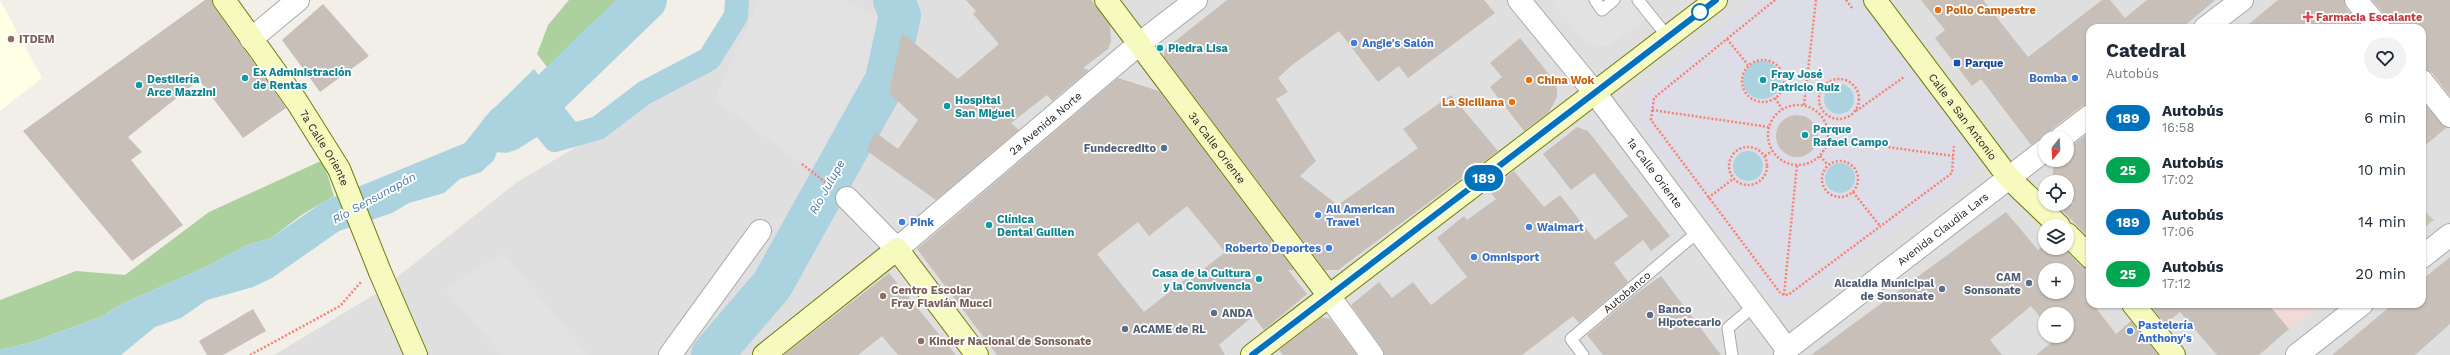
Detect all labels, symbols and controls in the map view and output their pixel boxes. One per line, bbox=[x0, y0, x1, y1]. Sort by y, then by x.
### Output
unlabelled marker bbox=[1691, 3, 1709, 21]
place label: Pollo Campestre bbox=[1946, 4, 2036, 17]
marker: Pollo Campestre bbox=[1933, 5, 1943, 15]
place label: Farmacia Escalante bbox=[2316, 11, 2422, 24]
marker: Farmacia Escalante bbox=[2303, 12, 2313, 22]
place label: ITDEM bbox=[19, 33, 55, 46]
marker: ITDEM bbox=[6, 34, 16, 44]
place label: Angie's Salón bbox=[1362, 37, 1434, 50]
button: heart bbox=[2364, 37, 2406, 79]
marker: Angie's Salón bbox=[1349, 38, 1359, 48]
text: Catedral bbox=[2106, 39, 2186, 62]
place label: Piedra Lisa bbox=[1168, 42, 1229, 55]
marker: Piedra Lisa bbox=[1155, 43, 1165, 53]
place label: Parque bbox=[1965, 57, 2003, 70]
marker: Parque bbox=[1952, 58, 1962, 68]
place label: Ex Administración de Rentas bbox=[253, 66, 352, 92]
text: Autobús bbox=[2106, 66, 2159, 81]
place label: Fray José Patricio Ruiz bbox=[1771, 68, 1840, 94]
street label: Calle a San Antonio bbox=[1926, 71, 1999, 163]
place label: Bomba bbox=[2029, 72, 2068, 85]
place label: Destilería Arce Mazzini bbox=[147, 73, 216, 99]
marker: Ex Administración de Rentas bbox=[240, 73, 250, 83]
marker: Bomba bbox=[2070, 73, 2080, 83]
place label: China Wok bbox=[1537, 74, 1595, 87]
marker: China Wok bbox=[1524, 75, 1534, 85]
marker: Fray José Patricio Ruiz bbox=[1758, 75, 1768, 85]
marker: Destilería Arce Mazzini bbox=[134, 80, 144, 90]
street label: 2a Avenida Norte bbox=[1007, 89, 1085, 158]
place label: Hospital San Miguel bbox=[955, 94, 1015, 120]
place label: La Siciliana bbox=[1442, 96, 1505, 109]
marker: La Siciliana bbox=[1507, 97, 1517, 107]
marker: Hospital San Miguel bbox=[942, 101, 952, 111]
text: Autobús bbox=[2162, 102, 2224, 120]
street label: 7a Calle Oriente bbox=[297, 108, 351, 188]
text: 6 min bbox=[2364, 109, 2406, 127]
street label: 3a Calle Oriente bbox=[1186, 110, 1248, 187]
text: 189 bbox=[2116, 110, 2140, 126]
text: 16:58 bbox=[2162, 120, 2194, 135]
place label: Parque Rafael Campo bbox=[1813, 123, 1889, 149]
marker: Parque Rafael Campo bbox=[1800, 130, 1810, 140]
north arrow bbox=[2038, 131, 2074, 167]
map controls bbox=[2038, 131, 2074, 343]
street label: 1a Calle Oriente bbox=[1624, 136, 1685, 211]
place label: Fundecredito bbox=[1084, 142, 1156, 155]
marker: Fundecredito bbox=[1159, 143, 1169, 153]
text: Autobús bbox=[2162, 154, 2224, 172]
water label: Río Julupe bbox=[806, 157, 848, 217]
text: 10 min bbox=[2358, 161, 2406, 179]
text: 25 bbox=[2120, 162, 2136, 178]
line badge: 189 bbox=[1461, 165, 1507, 191]
water label: Río Sensunapán bbox=[330, 169, 418, 227]
text: 189 bbox=[1472, 170, 1496, 186]
text: 17:02 bbox=[2162, 172, 2194, 187]
button: locate bbox=[2038, 175, 2074, 211]
street label: Avenida Claudia Lars bbox=[1895, 190, 1991, 269]
place label: All American Travel bbox=[1326, 203, 1395, 229]
text: Autobús bbox=[2162, 206, 2224, 224]
marker: All American Travel bbox=[1313, 210, 1323, 220]
place label: Clínica Dental Guillen bbox=[997, 213, 1074, 239]
text: 14 min bbox=[2358, 213, 2406, 231]
text: 189 bbox=[2116, 214, 2140, 230]
place label: Pink bbox=[910, 216, 934, 229]
marker: Pink bbox=[897, 217, 907, 227]
button: layers bbox=[2038, 219, 2074, 255]
marker: Clínica Dental Guillen bbox=[984, 220, 994, 230]
place label: Walmart bbox=[1537, 221, 1584, 234]
marker: Walmart bbox=[1524, 222, 1534, 232]
text: 17:06 bbox=[2162, 224, 2194, 239]
place label: Roberto Deportes bbox=[1225, 242, 1321, 255]
marker: Roberto Deportes bbox=[1324, 243, 1334, 253]
place label: Omnisport bbox=[1482, 251, 1539, 264]
marker: Omnisport bbox=[1469, 252, 1479, 262]
text: Autobús bbox=[2162, 258, 2224, 276]
button: + bbox=[2038, 263, 2074, 299]
text: 20 min bbox=[2355, 265, 2406, 283]
text: 25 bbox=[2120, 266, 2136, 282]
place label: Casa de la Cultura y la Convivencia bbox=[1152, 267, 1252, 293]
street label: Autobanco bbox=[1601, 269, 1653, 316]
place label: CAM Sonsonate bbox=[1964, 271, 2021, 297]
marker: Casa de la Cultura y la Convivencia bbox=[1254, 274, 1264, 284]
text: 17:12 bbox=[2162, 276, 2191, 291]
place label: Alcaldia Municipal de Sonsonate bbox=[1834, 277, 1934, 303]
marker: CAM Sonsonate bbox=[2024, 278, 2034, 288]
place label: Centro Escolar Fray Flavián Mucci bbox=[891, 284, 992, 310]
marker: Alcaldia Municipal de Sonsonate bbox=[1937, 284, 1947, 294]
marker: Centro Escolar Fray Flavián Mucci bbox=[878, 291, 888, 301]
place label: Banco Hipotecario bbox=[1658, 303, 1722, 329]
place label: ANDA bbox=[1222, 307, 1253, 320]
button: − bbox=[2038, 307, 2074, 343]
marker: ANDA bbox=[1209, 308, 1219, 318]
marker: Banco Hipotecario bbox=[1645, 310, 1655, 320]
place label: Pastelería Anthony's bbox=[2138, 319, 2194, 345]
place label: ACAME de RL bbox=[1133, 323, 1206, 336]
marker: ACAME de RL bbox=[1120, 324, 1130, 334]
marker: Pastelería Anthony's bbox=[2125, 326, 2135, 336]
place label: Kinder Nacional de Sonsonate bbox=[929, 335, 1091, 348]
marker: Kinder Nacional de Sonsonate bbox=[916, 336, 926, 346]

